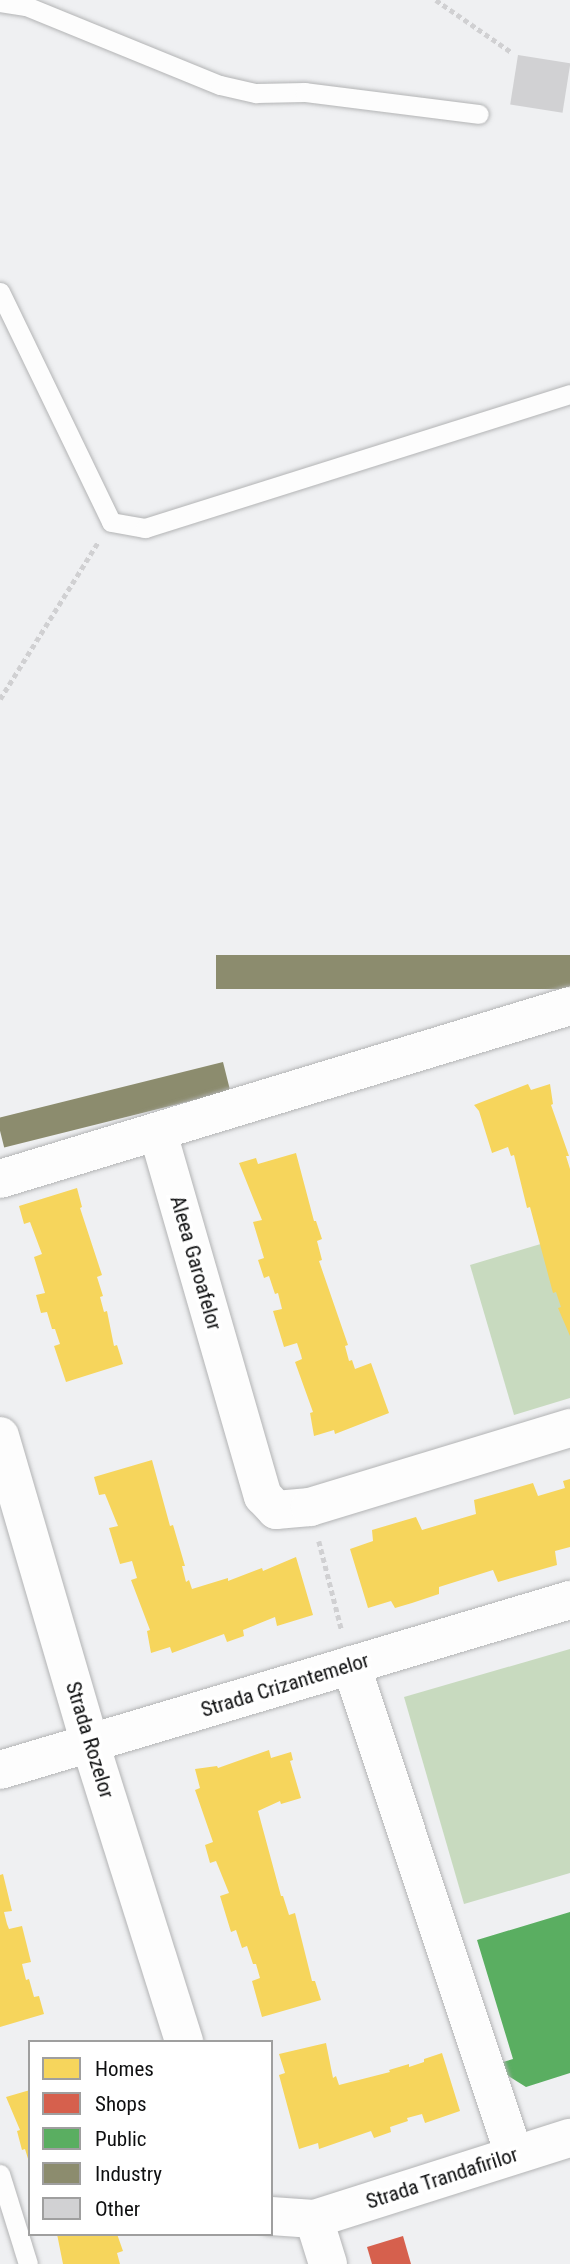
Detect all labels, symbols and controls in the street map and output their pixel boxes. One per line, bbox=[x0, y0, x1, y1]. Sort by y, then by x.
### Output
street label: Aleea Garoafelor bbox=[165, 1193, 227, 1333]
street label: Strada Crizantemelor bbox=[198, 1647, 372, 1723]
street label: Strada Rozelor bbox=[60, 1679, 120, 1801]
legend bbox=[28, 2040, 273, 2236]
text: Homes bbox=[95, 2057, 154, 2081]
text: Shops bbox=[95, 2092, 147, 2116]
text: Public bbox=[95, 2127, 147, 2151]
street label: Strada Trandafirilor bbox=[363, 2142, 521, 2214]
text: Industry bbox=[95, 2162, 162, 2186]
text: Other bbox=[95, 2197, 140, 2221]

